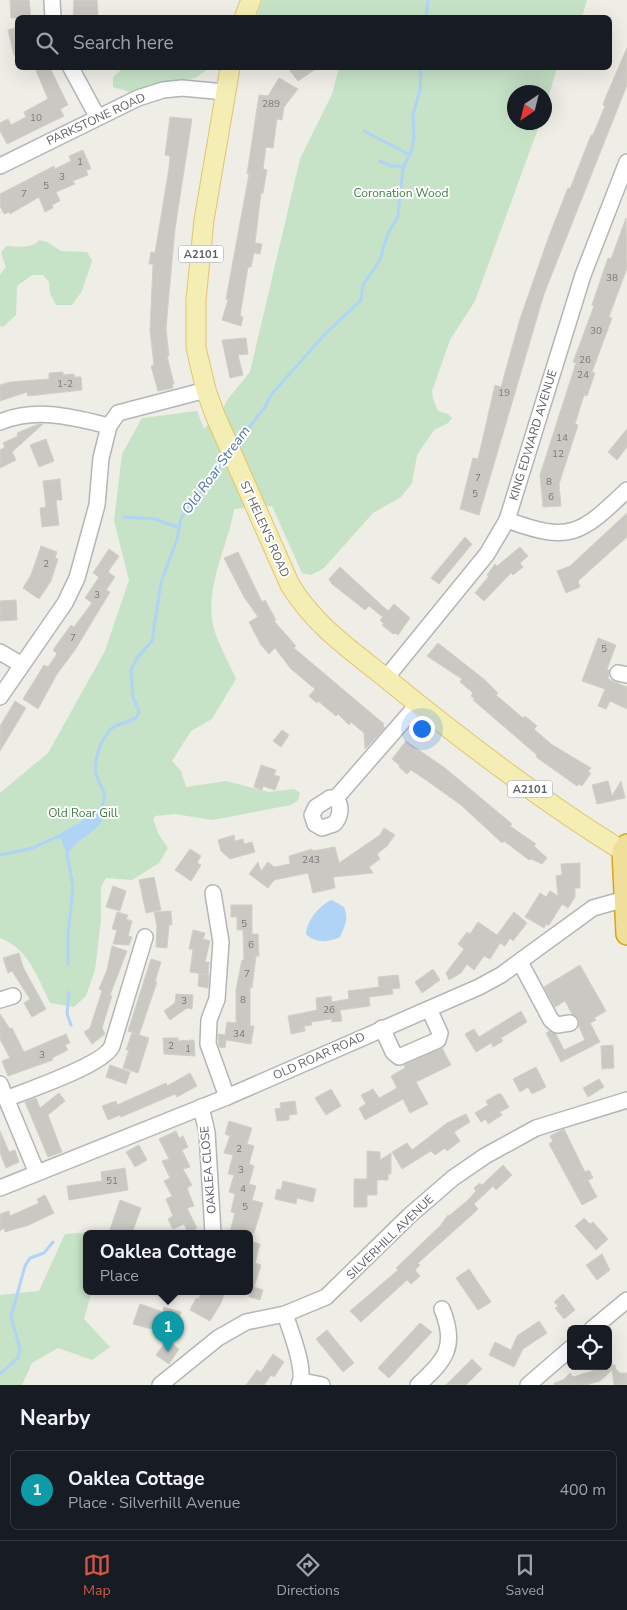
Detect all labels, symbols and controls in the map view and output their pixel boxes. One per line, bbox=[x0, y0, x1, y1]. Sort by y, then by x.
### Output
search box bbox=[15, 15, 612, 70]
icon: search bbox=[33, 29, 61, 57]
text: Search here bbox=[73, 30, 174, 56]
north arrow bbox=[507, 85, 552, 130]
street label: PARKSTONE ROAD bbox=[44, 89, 148, 149]
house number: 289 bbox=[262, 97, 280, 111]
house number: 10 bbox=[30, 111, 42, 125]
house number: 1 bbox=[77, 155, 83, 169]
house number: 3 bbox=[59, 170, 65, 184]
house number: 5 bbox=[43, 179, 49, 193]
park label: Coronation Wood bbox=[354, 185, 448, 201]
house number: 7 bbox=[21, 187, 27, 201]
road number: A2101 bbox=[178, 245, 224, 262]
house number: 38 bbox=[606, 271, 618, 285]
house number: 30 bbox=[590, 324, 602, 338]
house number: 26 bbox=[579, 353, 591, 367]
street label: KING EDWARD AVENUE bbox=[505, 368, 561, 502]
house number: 24 bbox=[577, 368, 589, 382]
house number: 1-2 bbox=[57, 377, 73, 391]
house number: 19 bbox=[498, 386, 510, 400]
water label: Old Roar Stream bbox=[177, 422, 255, 518]
house number: 14 bbox=[556, 431, 568, 445]
house number: 12 bbox=[552, 447, 564, 461]
house number: 7 bbox=[475, 471, 481, 485]
house number: 8 bbox=[546, 475, 552, 489]
street label: ST HELEN'S ROAD bbox=[237, 478, 293, 580]
house number: 5 bbox=[472, 487, 478, 501]
house number: 6 bbox=[548, 490, 554, 504]
house number: 2 bbox=[43, 557, 49, 571]
house number: 3 bbox=[94, 588, 100, 602]
house number: 7 bbox=[70, 631, 76, 645]
house number: 5 bbox=[601, 642, 607, 656]
your location bbox=[409, 716, 435, 742]
road number: A2101 bbox=[508, 781, 552, 798]
park label: Old Roar Gill bbox=[48, 805, 118, 821]
house number: 243 bbox=[302, 853, 320, 867]
house number: 5 bbox=[241, 917, 247, 931]
house number: 6 bbox=[248, 938, 254, 952]
house number: 7 bbox=[244, 967, 250, 981]
house number: 8 bbox=[240, 993, 246, 1007]
house number: 3 bbox=[181, 994, 187, 1008]
house number: 26 bbox=[323, 1003, 335, 1017]
house number: 34 bbox=[233, 1027, 245, 1041]
street label: OLD ROAR ROAD bbox=[270, 1028, 368, 1083]
house number: 2 bbox=[168, 1039, 174, 1053]
house number: 1 bbox=[185, 1042, 191, 1056]
house number: 3 bbox=[39, 1048, 45, 1062]
street label: OAKLEA CLOSE bbox=[196, 1125, 220, 1215]
house number: 2 bbox=[236, 1142, 242, 1156]
house number: 3 bbox=[238, 1163, 244, 1177]
house number: 51 bbox=[106, 1174, 118, 1188]
house number: 4 bbox=[240, 1182, 246, 1196]
street label: SILVERHILL AVENUE bbox=[343, 1191, 437, 1283]
house number: 5 bbox=[242, 1200, 248, 1214]
popup bbox=[83, 1230, 253, 1295]
text: Oaklea Cottage bbox=[100, 1239, 236, 1265]
text: Place bbox=[100, 1265, 139, 1287]
pin: 1 bbox=[152, 1311, 184, 1352]
map controls bbox=[567, 1325, 612, 1370]
button: locate bbox=[567, 1325, 612, 1370]
text: Nearby bbox=[20, 1404, 90, 1432]
text: Oaklea Cottage bbox=[68, 1466, 205, 1492]
text: 1 bbox=[32, 1479, 42, 1501]
text: 400 m bbox=[559, 1479, 606, 1501]
text: Place · Silverhill Avenue bbox=[68, 1492, 240, 1514]
tab: Map bbox=[83, 1551, 111, 1600]
tab: Directions bbox=[277, 1551, 340, 1600]
tab: Saved bbox=[505, 1551, 544, 1600]

